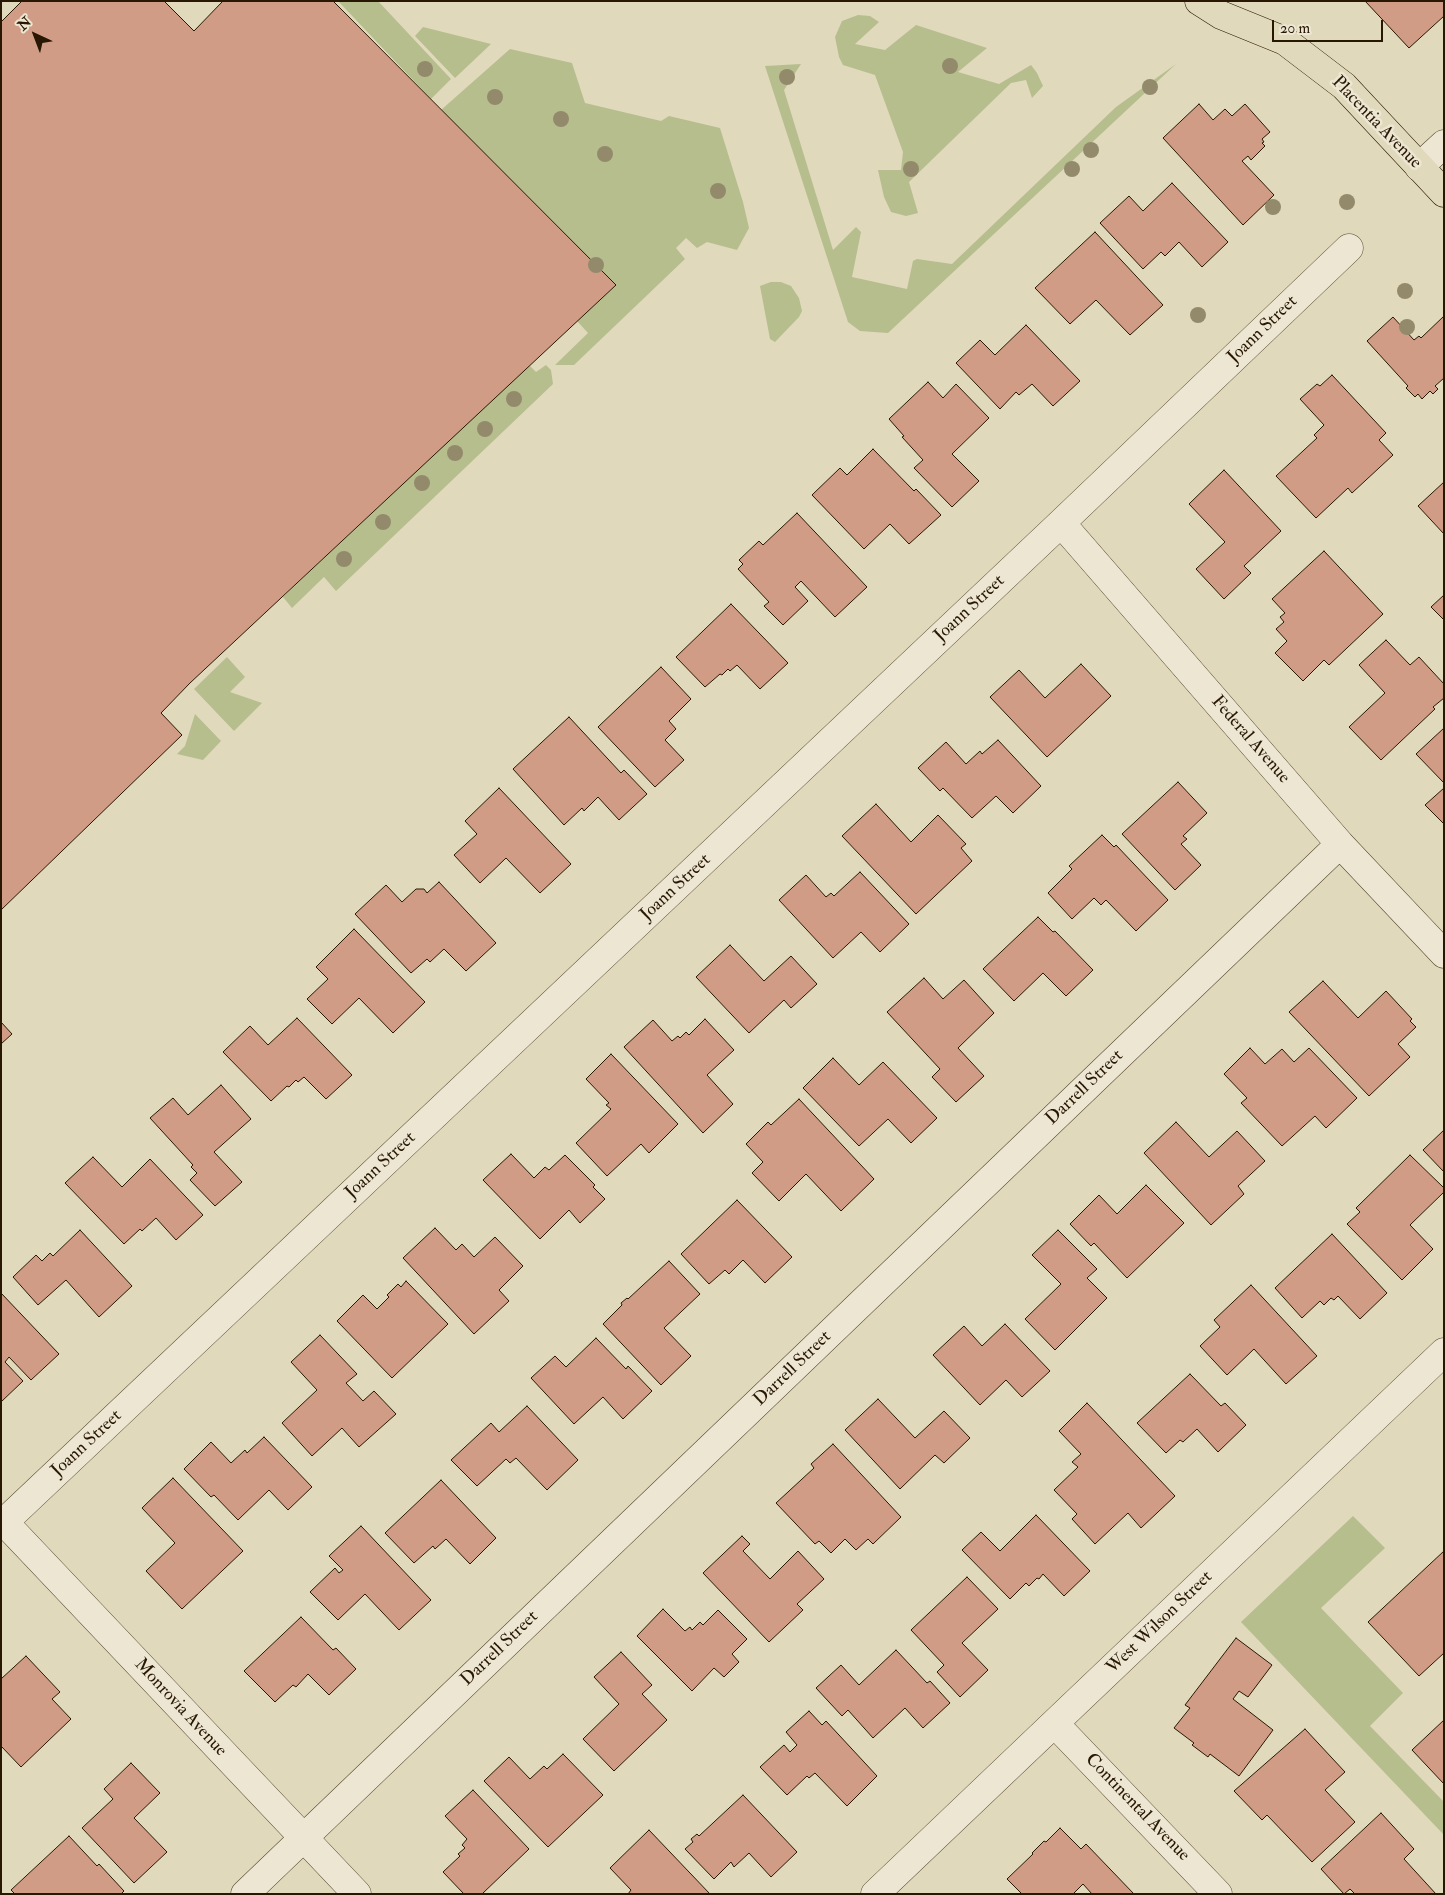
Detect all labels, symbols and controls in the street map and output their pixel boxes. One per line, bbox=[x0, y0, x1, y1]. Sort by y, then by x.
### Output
north arrow bbox=[10, 10, 60, 60]
scale bar bbox=[1275, 10, 1386, 42]
text: N bbox=[14, 13, 35, 34]
text: 20 m bbox=[1280, 19, 1310, 38]
street label: Placentia Avenue bbox=[1326, 72, 1426, 174]
street label: Joann Street bbox=[1224, 291, 1302, 369]
street label: Joann Street bbox=[930, 571, 1010, 647]
street label: Federal Avenue bbox=[1206, 692, 1294, 788]
street label: Joann Street bbox=[636, 850, 716, 926]
street label: Darrell Street bbox=[1042, 1046, 1128, 1130]
street label: Joann Street bbox=[341, 1128, 421, 1204]
street label: Darrell Street bbox=[750, 1327, 836, 1411]
street label: Joann Street bbox=[47, 1406, 127, 1482]
street label: West Wilson Street bbox=[1102, 1567, 1218, 1679]
street label: Darrell Street bbox=[457, 1607, 543, 1691]
street label: Monrovia Avenue bbox=[129, 1655, 231, 1761]
street label: Continental Avenue bbox=[1080, 1750, 1194, 1866]

